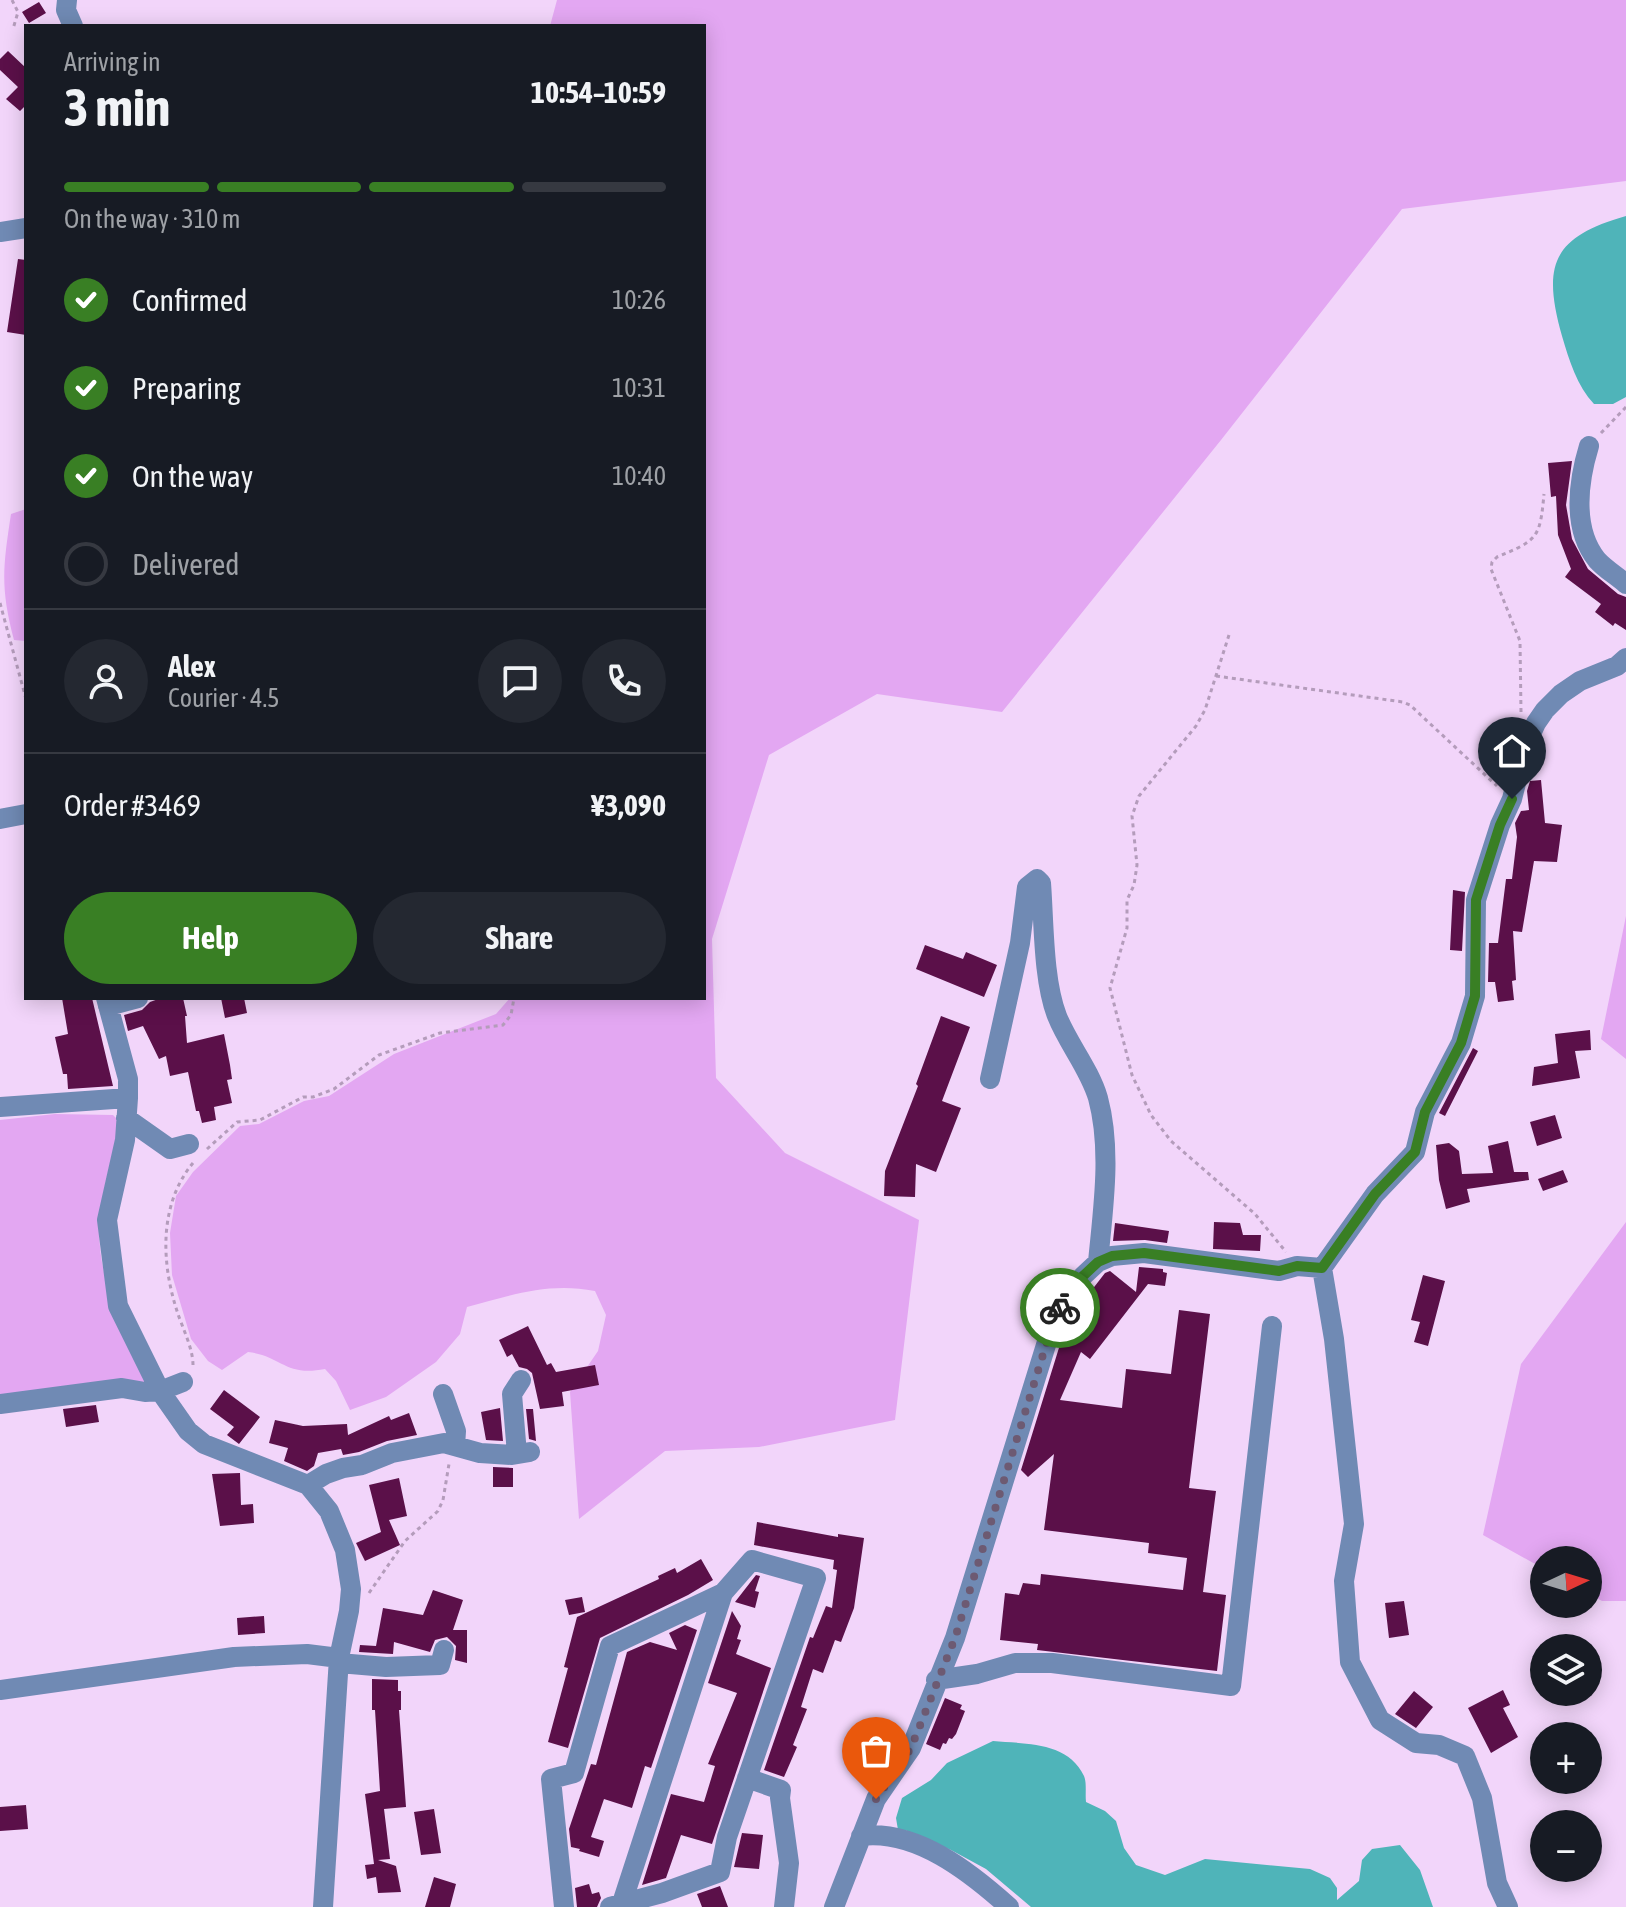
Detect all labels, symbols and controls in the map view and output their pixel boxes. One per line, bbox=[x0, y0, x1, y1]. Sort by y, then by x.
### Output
text: Arriving in bbox=[64, 47, 161, 77]
text: 10:54–10:59 bbox=[531, 75, 666, 109]
text: 3 min bbox=[64, 77, 170, 137]
text: On the way · 310 m bbox=[64, 204, 241, 234]
icon: check bbox=[64, 278, 108, 322]
text: Confirmed bbox=[132, 283, 247, 317]
text: 10:26 bbox=[612, 285, 666, 315]
icon: check bbox=[64, 366, 108, 410]
text: Preparing bbox=[132, 371, 241, 405]
text: 10:31 bbox=[612, 373, 666, 403]
icon: check bbox=[64, 454, 108, 498]
text: On the way bbox=[132, 459, 253, 493]
text: 10:40 bbox=[612, 461, 666, 491]
text: Delivered bbox=[132, 547, 240, 581]
button: person bbox=[64, 639, 148, 723]
button: chat bbox=[478, 639, 562, 723]
button: phone bbox=[582, 639, 666, 723]
text: Alex bbox=[168, 649, 216, 683]
text: Courier · 4.5 bbox=[168, 683, 279, 713]
pin bbox=[1478, 717, 1546, 799]
icon: home bbox=[1490, 729, 1534, 773]
text: Order #3469 bbox=[64, 788, 201, 822]
text: ¥3,090 bbox=[591, 788, 666, 822]
button: Help bbox=[64, 892, 357, 984]
button: Share bbox=[373, 892, 666, 984]
courier bbox=[1020, 1268, 1100, 1348]
icon: bike bbox=[1038, 1286, 1082, 1330]
north arrow bbox=[1530, 1546, 1602, 1618]
map controls bbox=[1530, 1546, 1602, 1882]
button: layers bbox=[1530, 1634, 1602, 1706]
pin bbox=[842, 1717, 910, 1799]
button: + bbox=[1530, 1722, 1602, 1794]
icon: bag bbox=[854, 1729, 898, 1773]
button: − bbox=[1530, 1810, 1602, 1882]

